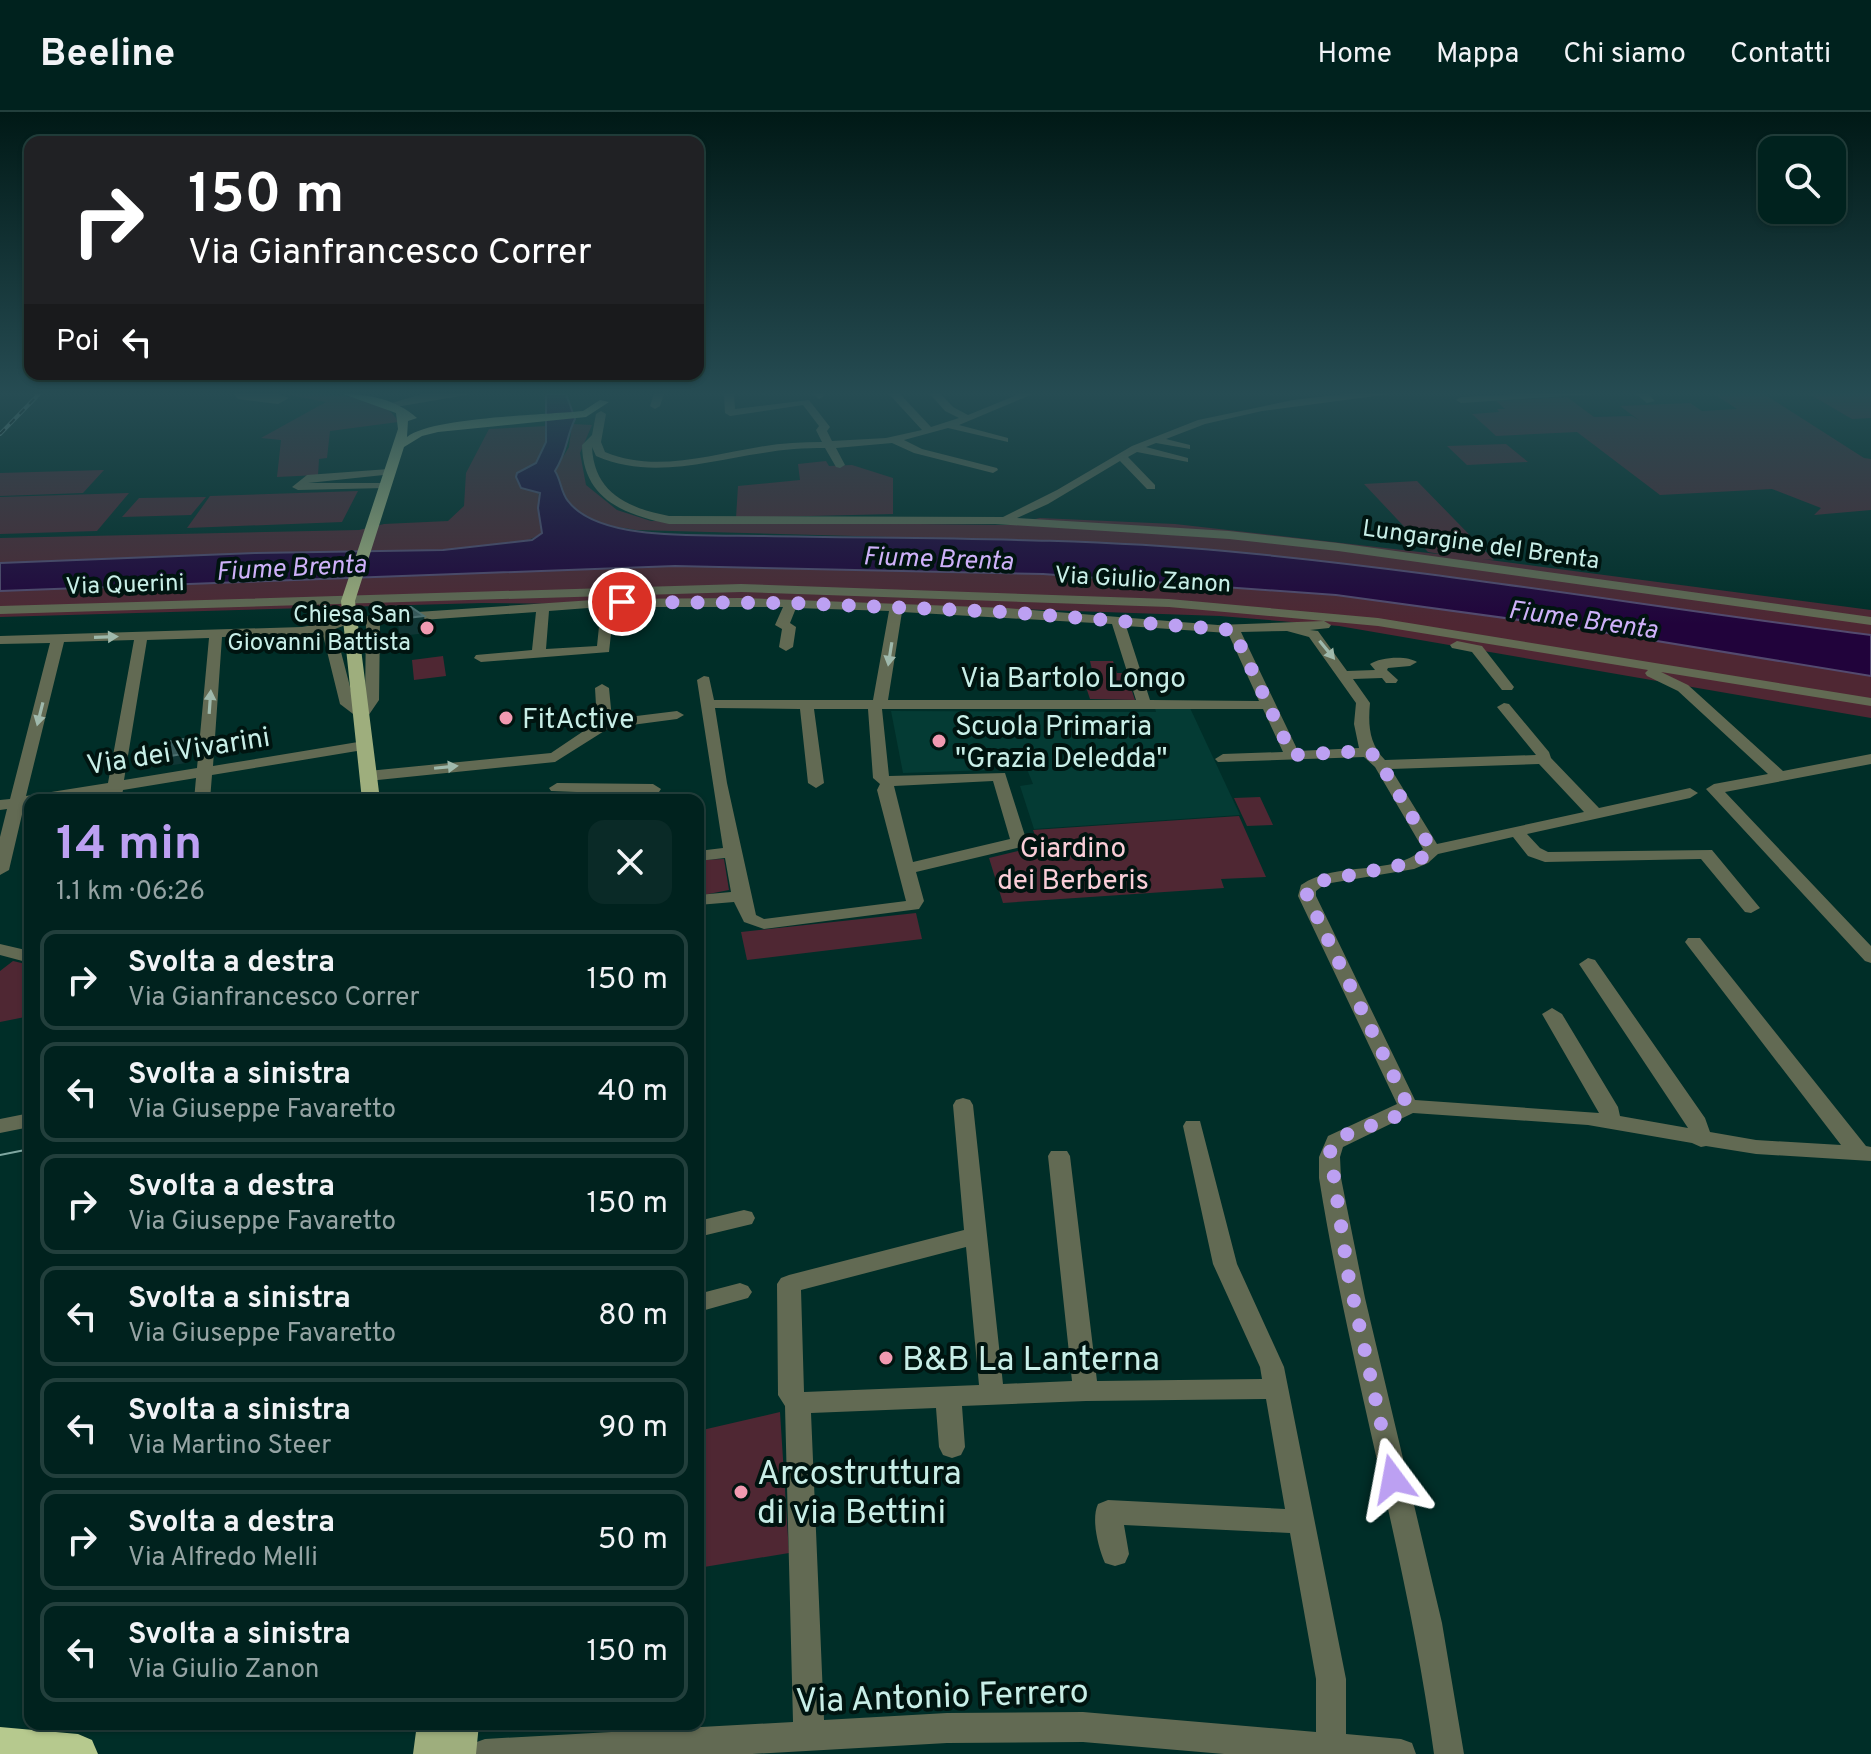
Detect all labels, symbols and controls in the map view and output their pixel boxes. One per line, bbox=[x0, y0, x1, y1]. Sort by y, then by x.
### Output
text: Beeline bbox=[40, 31, 175, 80]
text: Home bbox=[1318, 37, 1392, 73]
text: Mappa bbox=[1436, 37, 1519, 73]
text: Chi siamo bbox=[1563, 37, 1686, 73]
text: Contatti bbox=[1730, 37, 1831, 73]
map controls bbox=[1758, 136, 1846, 224]
button: search bbox=[1758, 136, 1846, 224]
text: 150 m bbox=[188, 162, 344, 232]
icon: right bbox=[56, 168, 160, 272]
text: Via Gianfrancesco Correr bbox=[188, 231, 592, 277]
icon: left bbox=[115, 320, 159, 364]
text: Poi bbox=[56, 324, 99, 361]
street label: Lungargine del Brenta bbox=[1360, 514, 1601, 577]
water label: Fiume Brenta bbox=[862, 541, 1014, 580]
water label: Fiume Brenta bbox=[215, 549, 368, 590]
street label: Via Giulio Zanon bbox=[1054, 561, 1232, 601]
pin bbox=[588, 568, 656, 636]
street label: Via Querini bbox=[65, 569, 185, 603]
icon: arrive bbox=[600, 580, 644, 624]
water label: Fiume Brenta bbox=[1506, 595, 1660, 648]
place label: Chiesa San Giovanni Battista bbox=[227, 601, 411, 659]
marker: Chiesa San Giovanni Battista bbox=[418, 619, 436, 637]
one-way arrow bbox=[94, 630, 119, 643]
one-way arrow bbox=[1318, 640, 1335, 660]
one-way arrow bbox=[883, 641, 895, 666]
street label: Via Bartolo Longo bbox=[960, 662, 1186, 698]
one-way arrow bbox=[204, 689, 217, 714]
one-way arrow bbox=[33, 702, 45, 727]
place label: FitActive bbox=[522, 703, 634, 739]
marker: FitActive bbox=[497, 709, 515, 727]
place label: Scuola Primaria "Grazia Deledda" bbox=[955, 710, 1167, 778]
street label: Via dei Vivarini bbox=[84, 721, 273, 785]
marker: Scuola Primaria "Grazia Deledda" bbox=[930, 732, 948, 750]
one-way arrow bbox=[434, 760, 459, 773]
text: 14 min bbox=[56, 816, 202, 876]
button: close bbox=[588, 820, 672, 904]
park label: Giardino dei Berberis bbox=[997, 832, 1149, 900]
text: 1.1 km · 06:26 bbox=[56, 876, 205, 909]
text: Svolta a destra bbox=[128, 945, 335, 982]
icon: right bbox=[60, 958, 104, 1002]
text: 150 m bbox=[587, 962, 668, 999]
text: Via Gianfrancesco Correr bbox=[128, 982, 420, 1015]
text: Svolta a sinistra bbox=[128, 1057, 351, 1094]
icon: left bbox=[60, 1070, 104, 1114]
text: 40 m bbox=[598, 1074, 668, 1111]
text: Via Giuseppe Favaretto bbox=[128, 1094, 396, 1127]
text: Svolta a destra bbox=[128, 1169, 335, 1206]
icon: right bbox=[60, 1182, 104, 1226]
text: 150 m bbox=[587, 1186, 668, 1223]
text: Via Giuseppe Favaretto bbox=[128, 1206, 396, 1239]
text: Svolta a sinistra bbox=[128, 1281, 351, 1318]
icon: left bbox=[60, 1294, 104, 1338]
text: 80 m bbox=[598, 1298, 668, 1335]
text: Via Giuseppe Favaretto bbox=[128, 1318, 396, 1351]
place label: B&B La Lanterna bbox=[902, 1340, 1160, 1383]
marker: B&B La Lanterna bbox=[877, 1349, 895, 1367]
text: Svolta a sinistra bbox=[128, 1393, 351, 1430]
icon: left bbox=[60, 1406, 104, 1450]
text: 90 m bbox=[599, 1410, 668, 1447]
text: Via Martino Steer bbox=[128, 1430, 331, 1463]
position arrow bbox=[1351, 1437, 1435, 1521]
place label: Arcostruttura di via Bettini bbox=[757, 1454, 962, 1536]
marker: Arcostruttura di via Bettini bbox=[732, 1483, 750, 1501]
text: Svolta a destra bbox=[128, 1505, 335, 1542]
icon: right bbox=[60, 1518, 104, 1562]
text: 50 m bbox=[598, 1522, 668, 1559]
text: Via Alfredo Melli bbox=[128, 1542, 318, 1575]
text: Svolta a sinistra bbox=[128, 1617, 351, 1654]
icon: left bbox=[60, 1630, 104, 1674]
text: 150 m bbox=[587, 1634, 668, 1671]
text: Via Giulio Zanon bbox=[128, 1654, 319, 1687]
street label: Via Antonio Ferrero bbox=[795, 1672, 1090, 1725]

